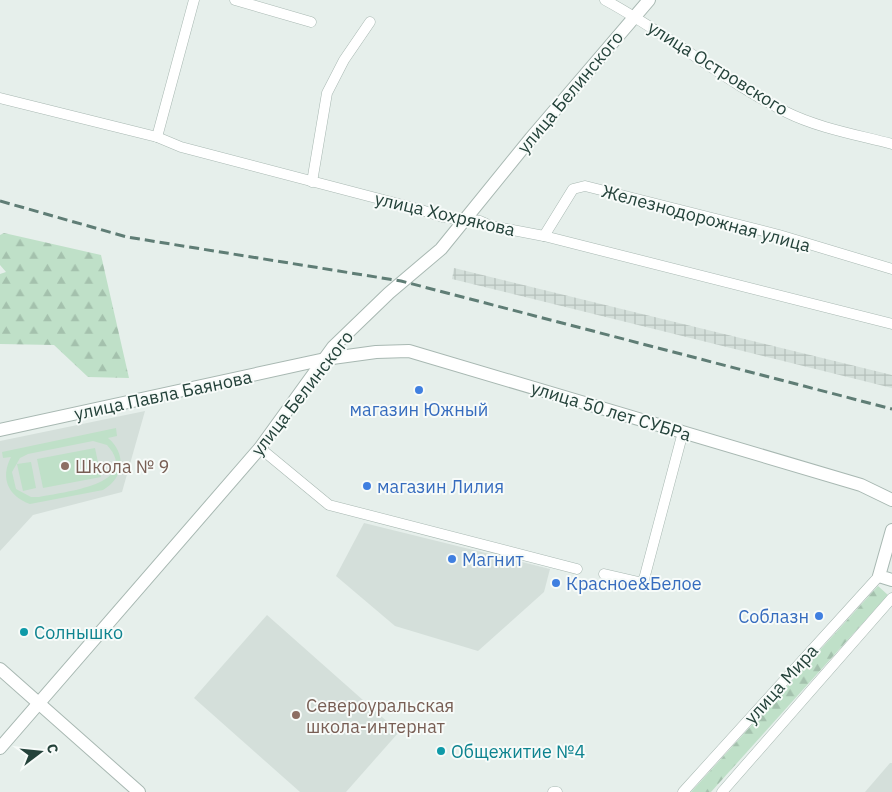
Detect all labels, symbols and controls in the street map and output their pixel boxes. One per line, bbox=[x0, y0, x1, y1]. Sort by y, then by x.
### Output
street label: улица Островского bbox=[643, 15, 793, 121]
street label: улица Белинского bbox=[512, 26, 628, 158]
street label: Железнодорожная улица bbox=[599, 179, 813, 257]
street label: улица Хохрякова bbox=[373, 187, 518, 241]
street label: улица Белинского bbox=[246, 326, 358, 460]
street label: улица Павла Баянова bbox=[72, 365, 254, 425]
street label: улица 50 лет СУБРа bbox=[528, 376, 694, 446]
marker: магазин Южный bbox=[413, 384, 425, 396]
place label: магазин Южный bbox=[350, 398, 488, 421]
place label: Школа № 9 bbox=[75, 455, 169, 478]
marker: Школа № 9 bbox=[59, 460, 71, 472]
place label: магазин Лилия bbox=[377, 475, 504, 498]
marker: магазин Лилия bbox=[361, 480, 373, 492]
place label: Магнит bbox=[462, 548, 524, 571]
marker: Магнит bbox=[446, 553, 458, 565]
place label: Красное&Белое bbox=[566, 572, 702, 595]
marker: Красное&Белое bbox=[550, 577, 562, 589]
place label: Соблазн bbox=[738, 605, 809, 628]
marker: Соблазн bbox=[813, 610, 825, 622]
place label: Солнышко bbox=[34, 621, 123, 644]
marker: Солнышко bbox=[18, 626, 30, 638]
street label: улица Мира bbox=[739, 639, 823, 729]
place label: Североуральская школа-интернат bbox=[306, 694, 454, 738]
marker: Североуральская школа-интернат bbox=[290, 709, 302, 721]
north arrow bbox=[15, 727, 65, 777]
place label: Общежитие №4 bbox=[451, 740, 585, 763]
text: С bbox=[43, 742, 62, 755]
marker: Общежитие №4 bbox=[435, 745, 447, 757]

